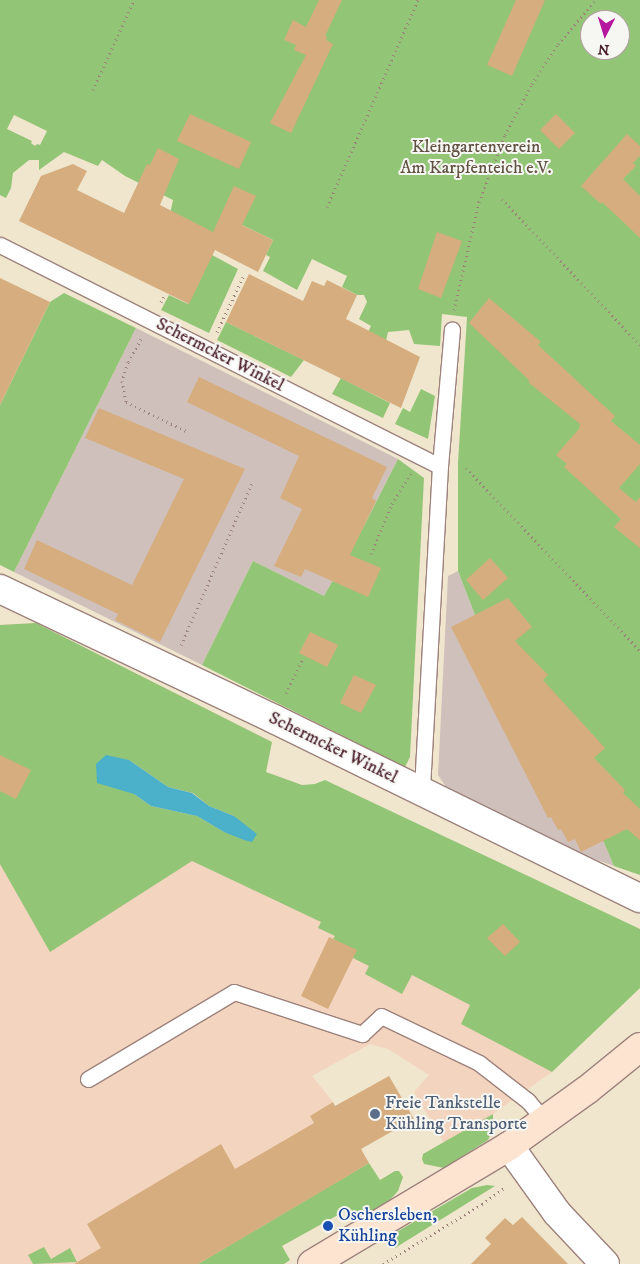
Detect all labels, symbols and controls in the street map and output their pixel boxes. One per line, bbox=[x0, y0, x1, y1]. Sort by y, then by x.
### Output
north arrow bbox=[580, 10, 630, 60]
text: N bbox=[597, 39, 610, 58]
park label: Kleingartenverein Am Karpfenteich e.V. bbox=[400, 137, 552, 180]
street label: Schermcker Winkel bbox=[152, 313, 288, 397]
street label: Schermcker Winkel bbox=[265, 707, 401, 789]
place label: Freie Tankstelle Kühling Transporte bbox=[385, 1093, 527, 1136]
marker: Freie Tankstelle Kühling Transporte bbox=[369, 1108, 381, 1120]
place label: Oschersleben, Kühling bbox=[338, 1205, 437, 1248]
marker: Oschersleben, Kühling bbox=[322, 1220, 334, 1232]

